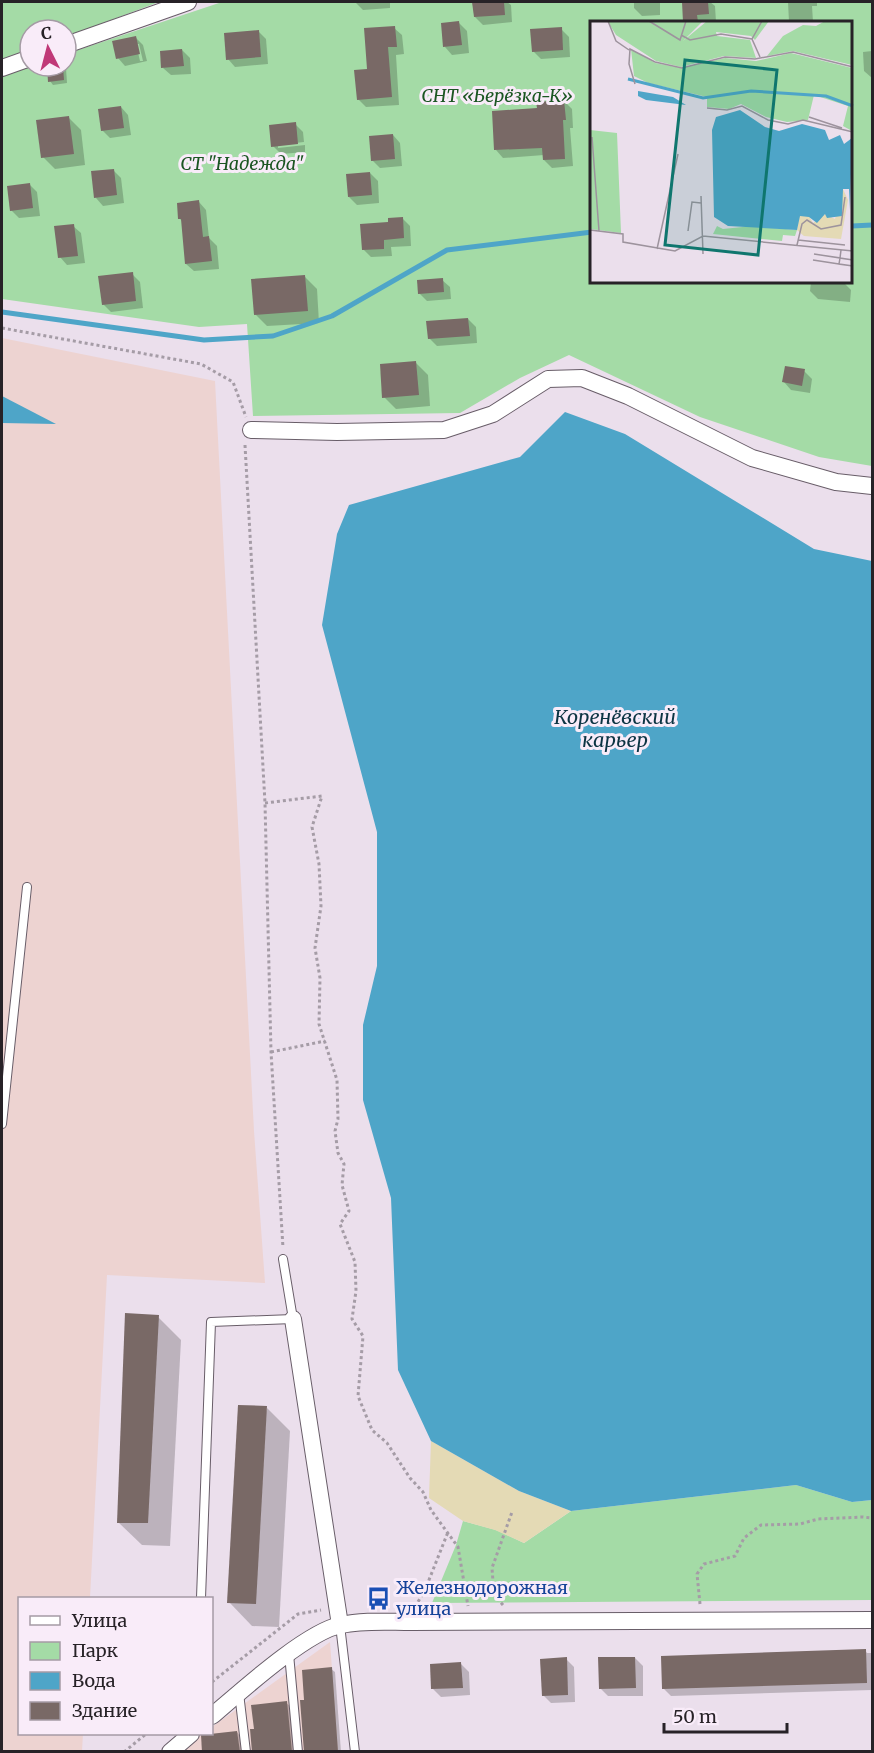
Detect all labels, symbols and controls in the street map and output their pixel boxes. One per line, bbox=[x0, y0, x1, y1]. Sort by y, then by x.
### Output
north arrow bbox=[18, 18, 78, 78]
inset map bbox=[590, 21, 853, 284]
text: С bbox=[40, 23, 53, 44]
park label: СНТ «Берёзка-К» bbox=[421, 84, 573, 107]
park label: СТ "Надежда" bbox=[180, 152, 304, 175]
water label: Коренёвский карьер bbox=[554, 704, 676, 752]
place label: Железнодорожная улица bbox=[396, 1576, 568, 1620]
bus stop icon: Железнодорожная улица bbox=[365, 1585, 391, 1611]
legend bbox=[18, 1597, 213, 1735]
text: Улица bbox=[71, 1609, 127, 1632]
text: Парк bbox=[72, 1639, 118, 1662]
text: Вода bbox=[72, 1669, 116, 1692]
scale bar bbox=[664, 1696, 787, 1734]
text: Здание bbox=[72, 1699, 137, 1722]
text: 50 m bbox=[673, 1705, 717, 1728]

